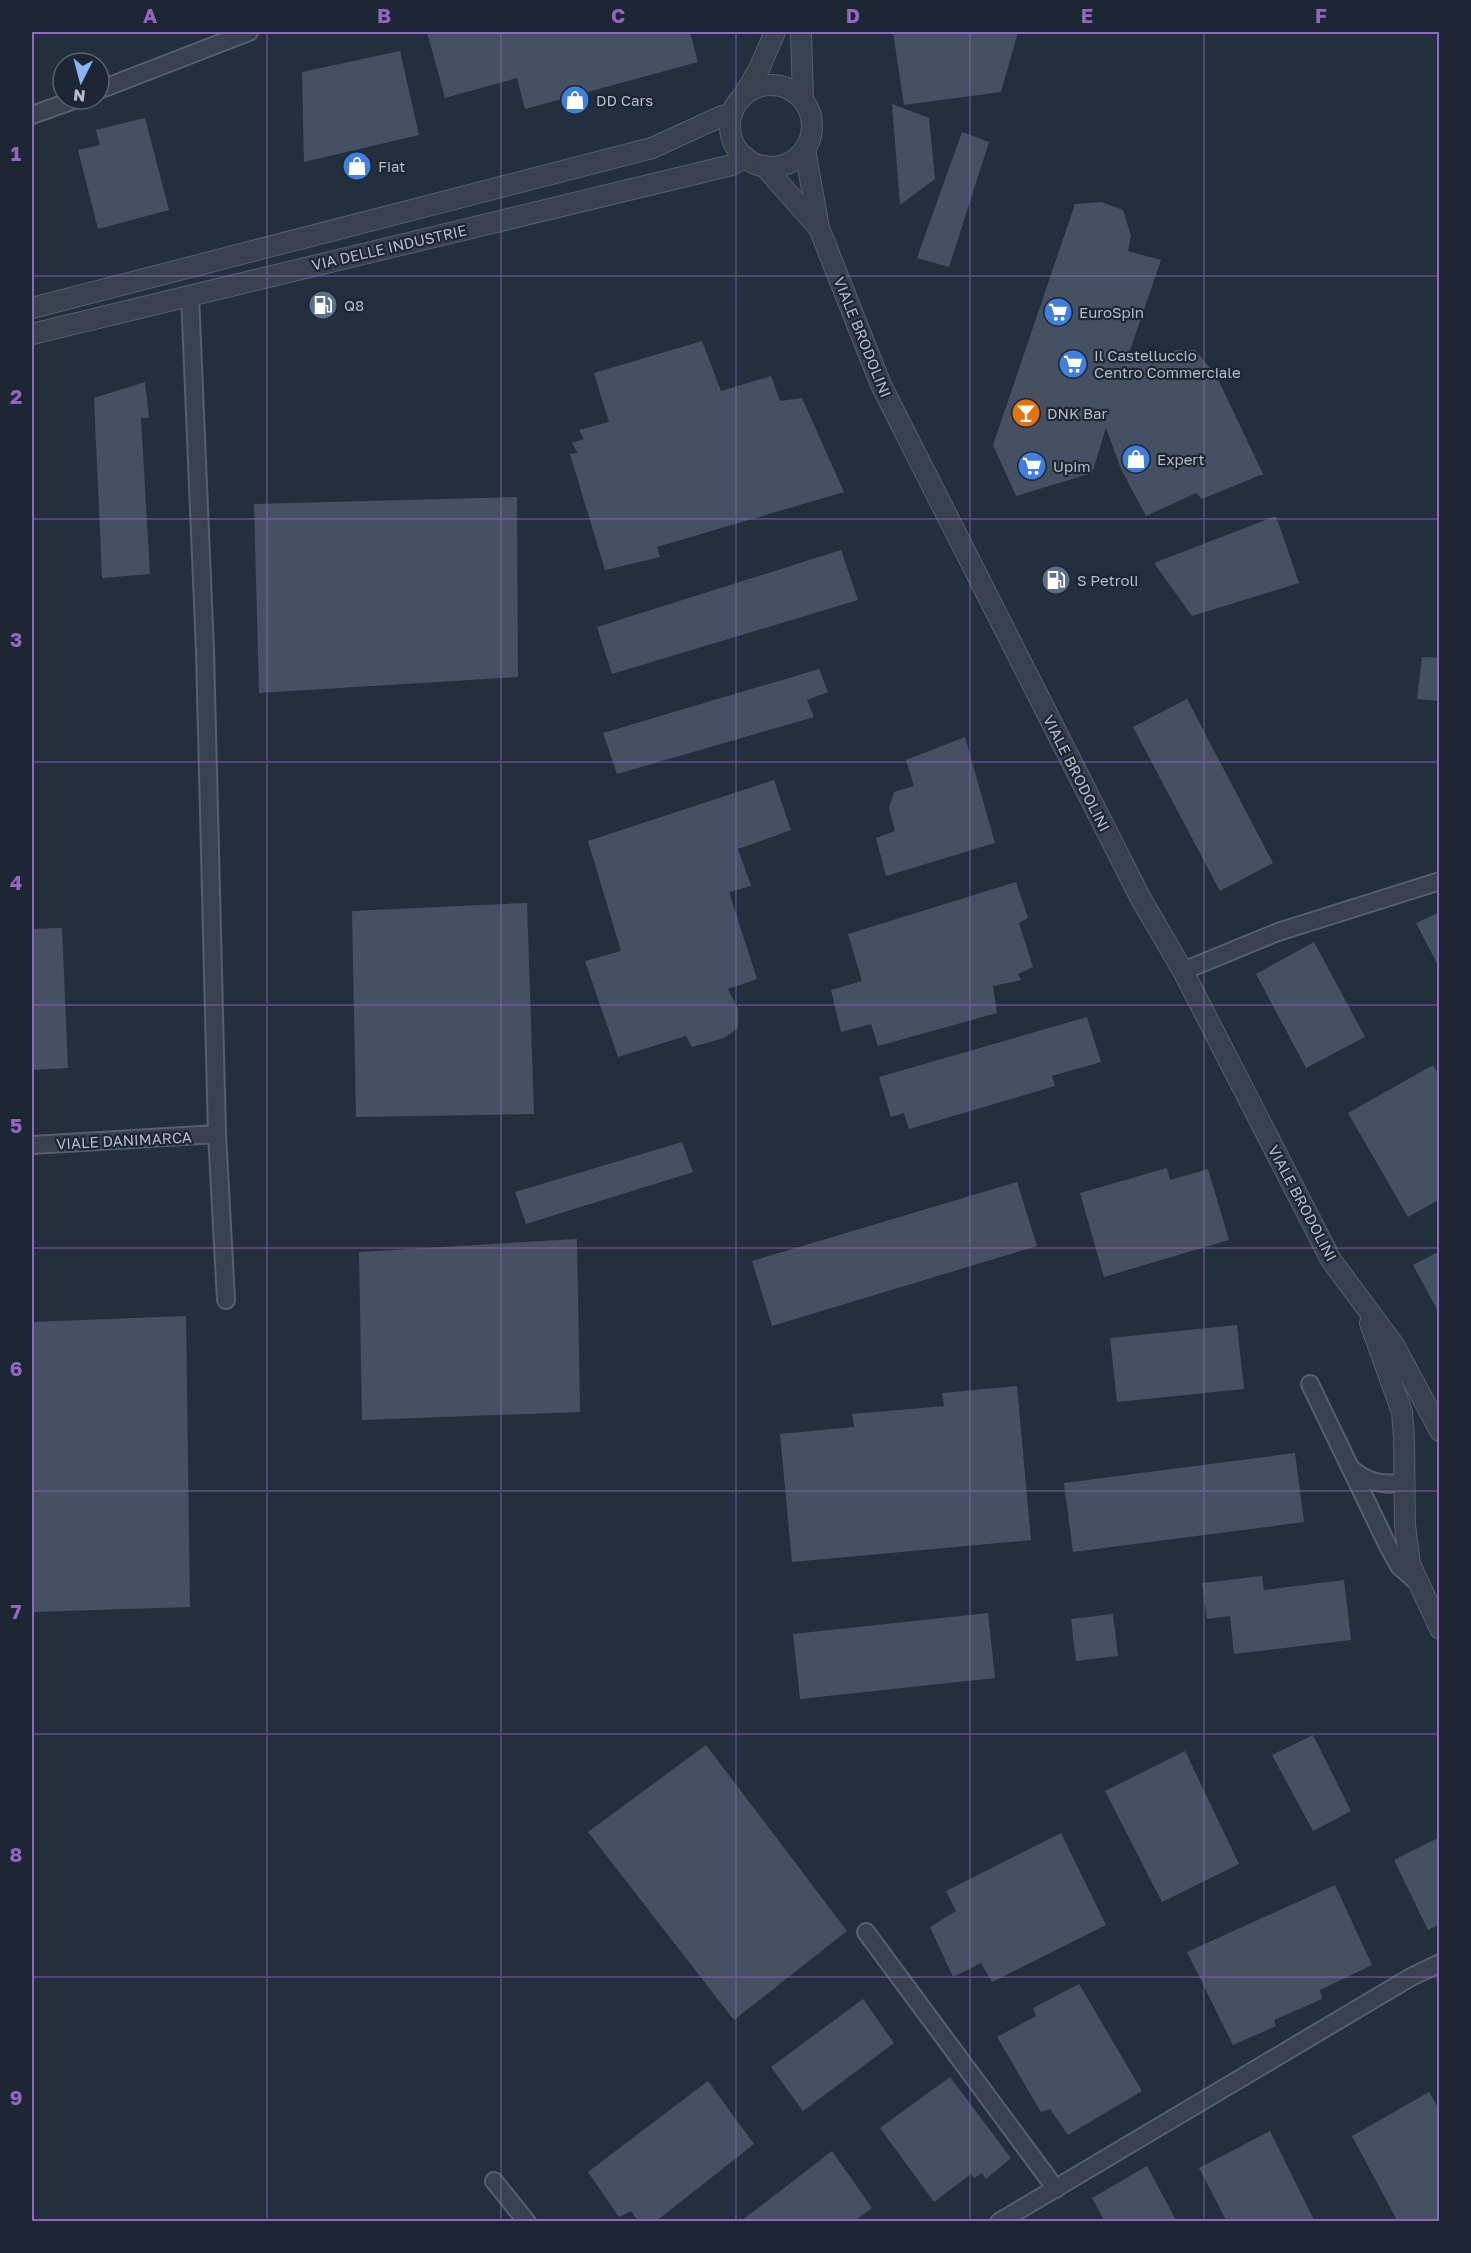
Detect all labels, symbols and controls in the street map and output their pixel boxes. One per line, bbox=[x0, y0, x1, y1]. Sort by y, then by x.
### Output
text: A bbox=[143, 3, 157, 27]
text: B bbox=[377, 3, 391, 27]
text: C bbox=[611, 3, 625, 27]
text: D bbox=[846, 3, 860, 27]
text: E bbox=[1081, 3, 1093, 27]
text: F bbox=[1315, 3, 1327, 27]
north arrow bbox=[51, 51, 111, 111]
shop icon: DD Cars bbox=[559, 84, 591, 116]
text: N bbox=[72, 85, 87, 106]
place label: DD Cars bbox=[596, 91, 653, 109]
text: 1 bbox=[11, 141, 21, 165]
shop icon: Fiat bbox=[341, 150, 373, 182]
place label: Fiat bbox=[378, 157, 405, 175]
street label: VIA DELLE INDUSTRIE bbox=[310, 220, 468, 274]
street label: VIALE BRODOLINI bbox=[831, 274, 895, 400]
fuel station icon: Q8 bbox=[307, 289, 339, 321]
place label: Q8 bbox=[344, 296, 364, 314]
supermarket icon: EuroSpin bbox=[1042, 296, 1074, 328]
place label: EuroSpin bbox=[1079, 303, 1144, 321]
place label: Il Castelluccio Centro Commerciale bbox=[1094, 346, 1241, 381]
supermarket icon: Il Castelluccio Centro Commerciale bbox=[1057, 348, 1089, 380]
text: 2 bbox=[10, 384, 22, 408]
bar icon: DNK Bar bbox=[1010, 397, 1042, 429]
place label: DNK Bar bbox=[1047, 404, 1108, 422]
shop icon: Expert bbox=[1120, 443, 1152, 475]
supermarket icon: Upim bbox=[1016, 450, 1048, 482]
place label: Expert bbox=[1157, 450, 1204, 468]
place label: Upim bbox=[1053, 457, 1090, 475]
fuel station icon: S Petroli bbox=[1040, 564, 1072, 596]
place label: S Petroli bbox=[1077, 571, 1138, 589]
text: 3 bbox=[10, 627, 22, 651]
street label: VIALE BRODOLINI bbox=[1040, 712, 1114, 834]
text: 4 bbox=[10, 870, 22, 894]
text: 5 bbox=[10, 1113, 22, 1137]
street label: VIALE DANIMARCA bbox=[56, 1127, 192, 1153]
street label: VIALE BRODOLINI bbox=[1265, 1142, 1341, 1264]
text: 6 bbox=[10, 1356, 22, 1380]
text: 7 bbox=[11, 1599, 22, 1623]
text: 8 bbox=[10, 1842, 22, 1866]
text: 9 bbox=[10, 2085, 22, 2109]

